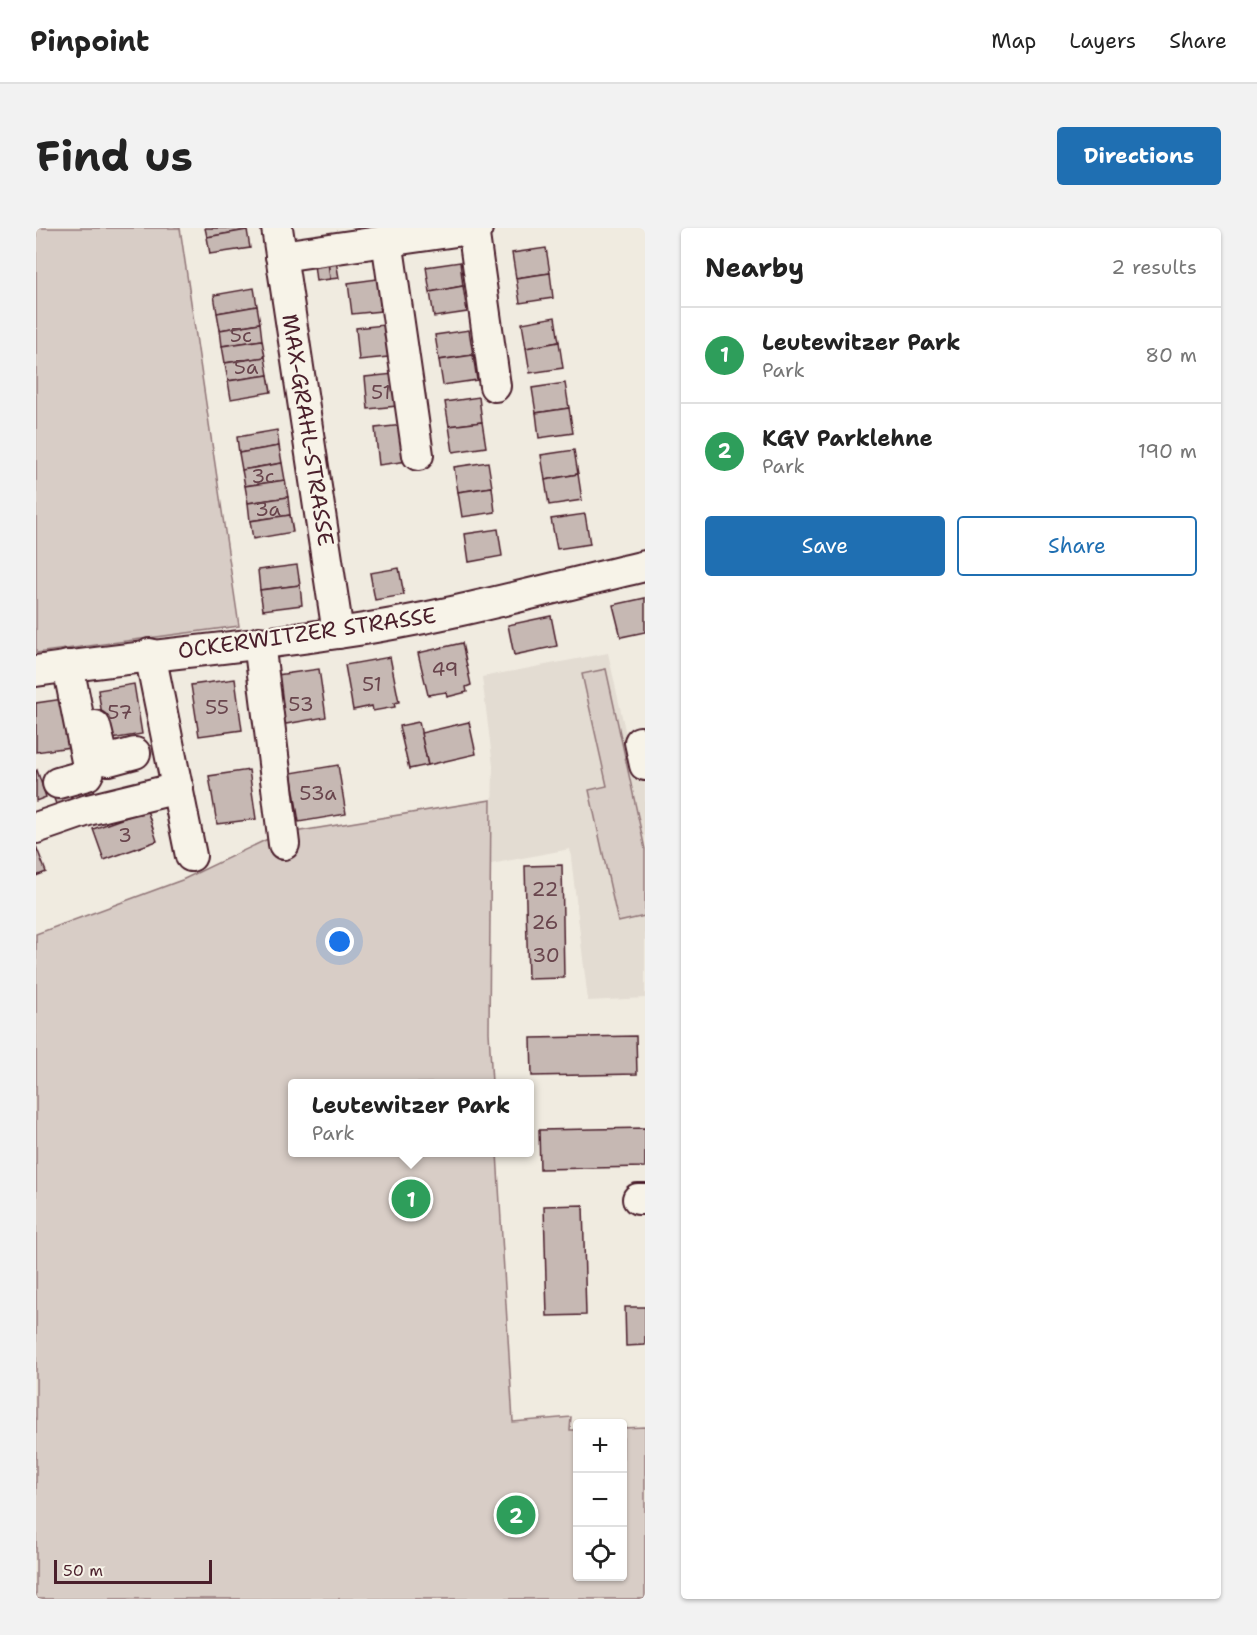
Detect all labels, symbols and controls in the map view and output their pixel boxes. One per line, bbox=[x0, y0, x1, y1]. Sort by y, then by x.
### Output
text: Pinpoint bbox=[30, 22, 149, 60]
text: Map bbox=[991, 27, 1036, 55]
text: Layers bbox=[1069, 27, 1136, 55]
text: Share bbox=[1169, 27, 1227, 55]
button: Directions bbox=[1057, 127, 1221, 185]
text: Find us bbox=[36, 128, 193, 184]
text: Nearby bbox=[705, 250, 804, 285]
text: 2 results bbox=[1111, 254, 1197, 280]
street label: MAX-GRAHL-STRASSE bbox=[275, 312, 341, 548]
house number: 5c bbox=[230, 322, 252, 348]
text: Leutewitzer Park bbox=[762, 328, 961, 357]
text: 1 bbox=[720, 342, 729, 368]
text: 80 m bbox=[1145, 342, 1197, 368]
house number: 5a bbox=[234, 354, 259, 380]
text: Park bbox=[762, 357, 805, 383]
house number: 51 bbox=[371, 379, 391, 405]
text: KGV Parklehne bbox=[762, 424, 933, 453]
text: 2 bbox=[718, 438, 732, 464]
text: 190 m bbox=[1138, 438, 1197, 464]
text: Park bbox=[762, 453, 805, 479]
house number: 3c bbox=[251, 463, 275, 489]
house number: 3a bbox=[255, 496, 282, 522]
button: Save bbox=[705, 516, 945, 576]
button: Share bbox=[957, 516, 1197, 576]
street label: OCKERWITZER STRASSE bbox=[176, 601, 438, 665]
house number: 49 bbox=[431, 656, 459, 682]
house number: 51 bbox=[362, 671, 382, 697]
house number: 53 bbox=[288, 691, 314, 717]
house number: 55 bbox=[205, 694, 229, 720]
house number: 57 bbox=[107, 699, 133, 725]
house number: 53a bbox=[299, 780, 337, 806]
house number: 3 bbox=[118, 822, 132, 848]
house number: 22 bbox=[532, 876, 559, 902]
house number: 26 bbox=[531, 909, 559, 935]
your location bbox=[325, 927, 354, 956]
house number: 30 bbox=[532, 942, 560, 968]
popup bbox=[288, 1079, 534, 1157]
text: Leutewitzer Park bbox=[312, 1091, 510, 1120]
text: Park bbox=[312, 1120, 355, 1146]
pin: 1 bbox=[392, 1176, 430, 1222]
map controls bbox=[573, 1419, 627, 1581]
button: + bbox=[573, 1419, 627, 1473]
button: − bbox=[573, 1473, 627, 1527]
pin: 2 bbox=[496, 1492, 536, 1538]
button: locate bbox=[573, 1527, 627, 1581]
scale bar bbox=[54, 1557, 212, 1584]
text: 50 m bbox=[63, 1560, 103, 1581]

